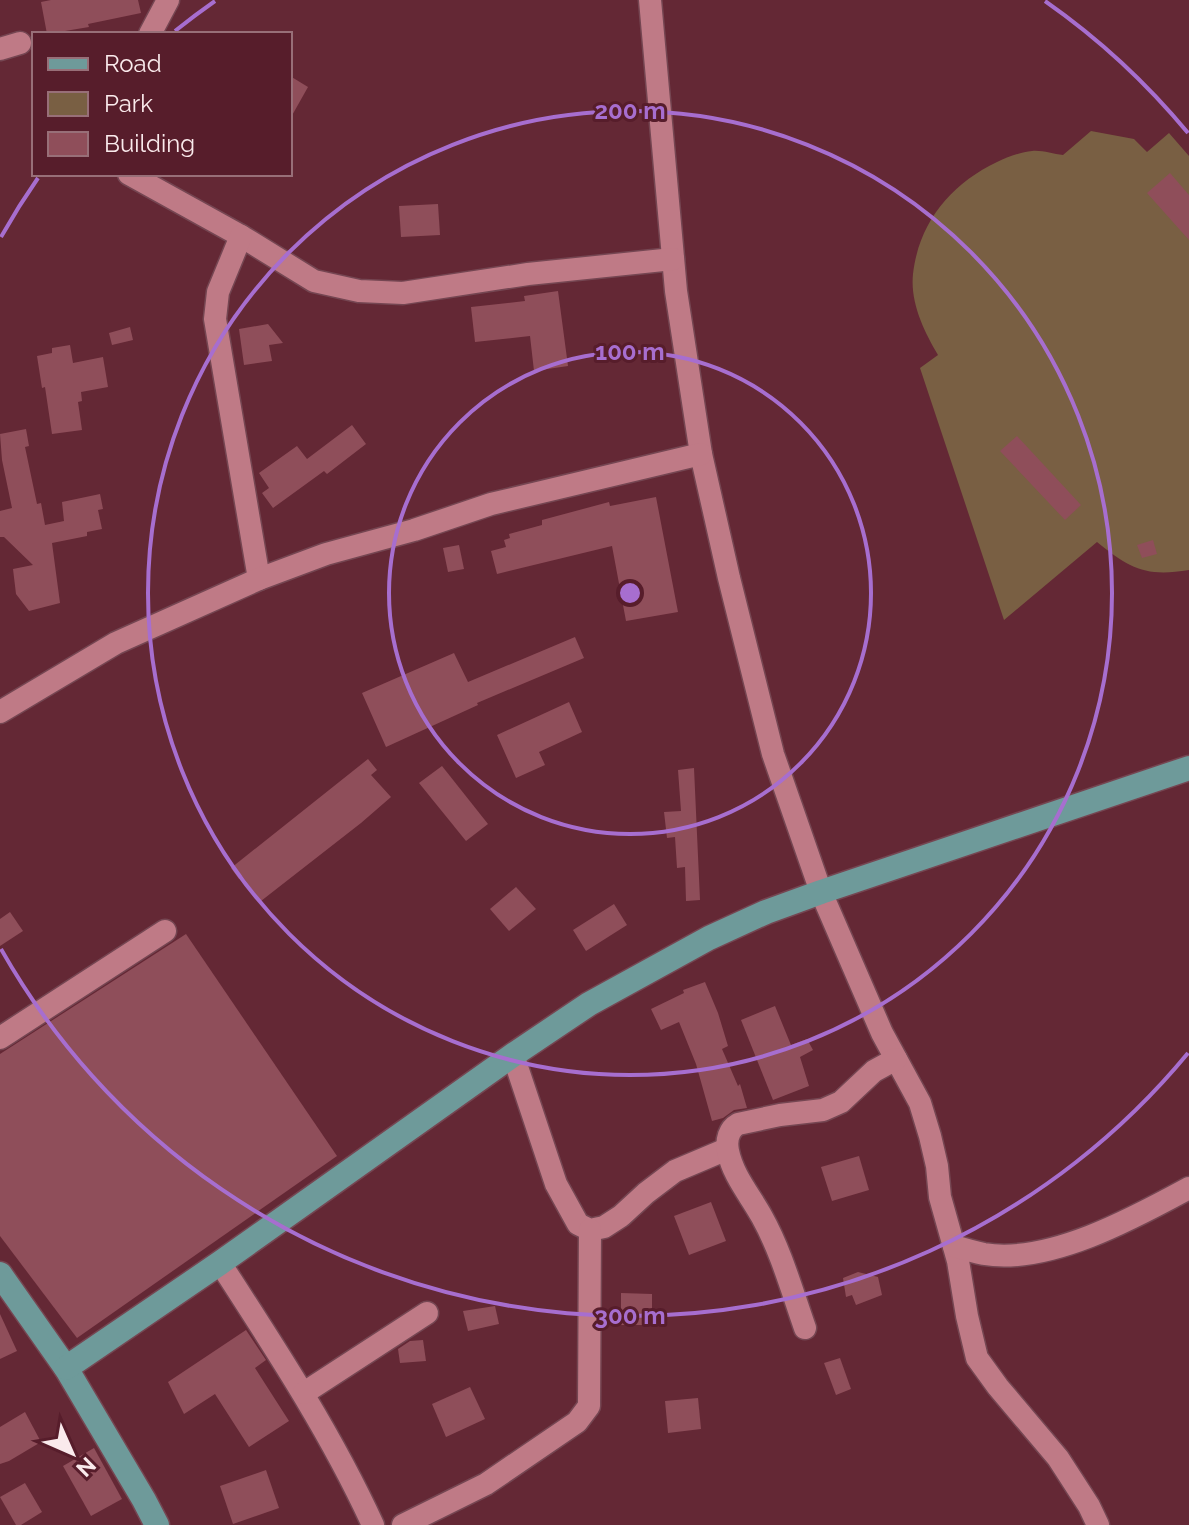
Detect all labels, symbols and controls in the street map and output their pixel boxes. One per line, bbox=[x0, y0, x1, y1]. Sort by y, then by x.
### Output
legend bbox=[32, 32, 292, 176]
text: Road bbox=[104, 49, 162, 78]
text: Park bbox=[104, 89, 153, 118]
text: 200 m bbox=[594, 96, 666, 125]
text: Building bbox=[104, 129, 195, 158]
text: 100 m bbox=[595, 337, 665, 366]
centre of rings bbox=[616, 579, 644, 607]
text: 300 m bbox=[595, 1301, 665, 1330]
north arrow bbox=[32, 1413, 112, 1493]
text: N bbox=[71, 1452, 101, 1482]

